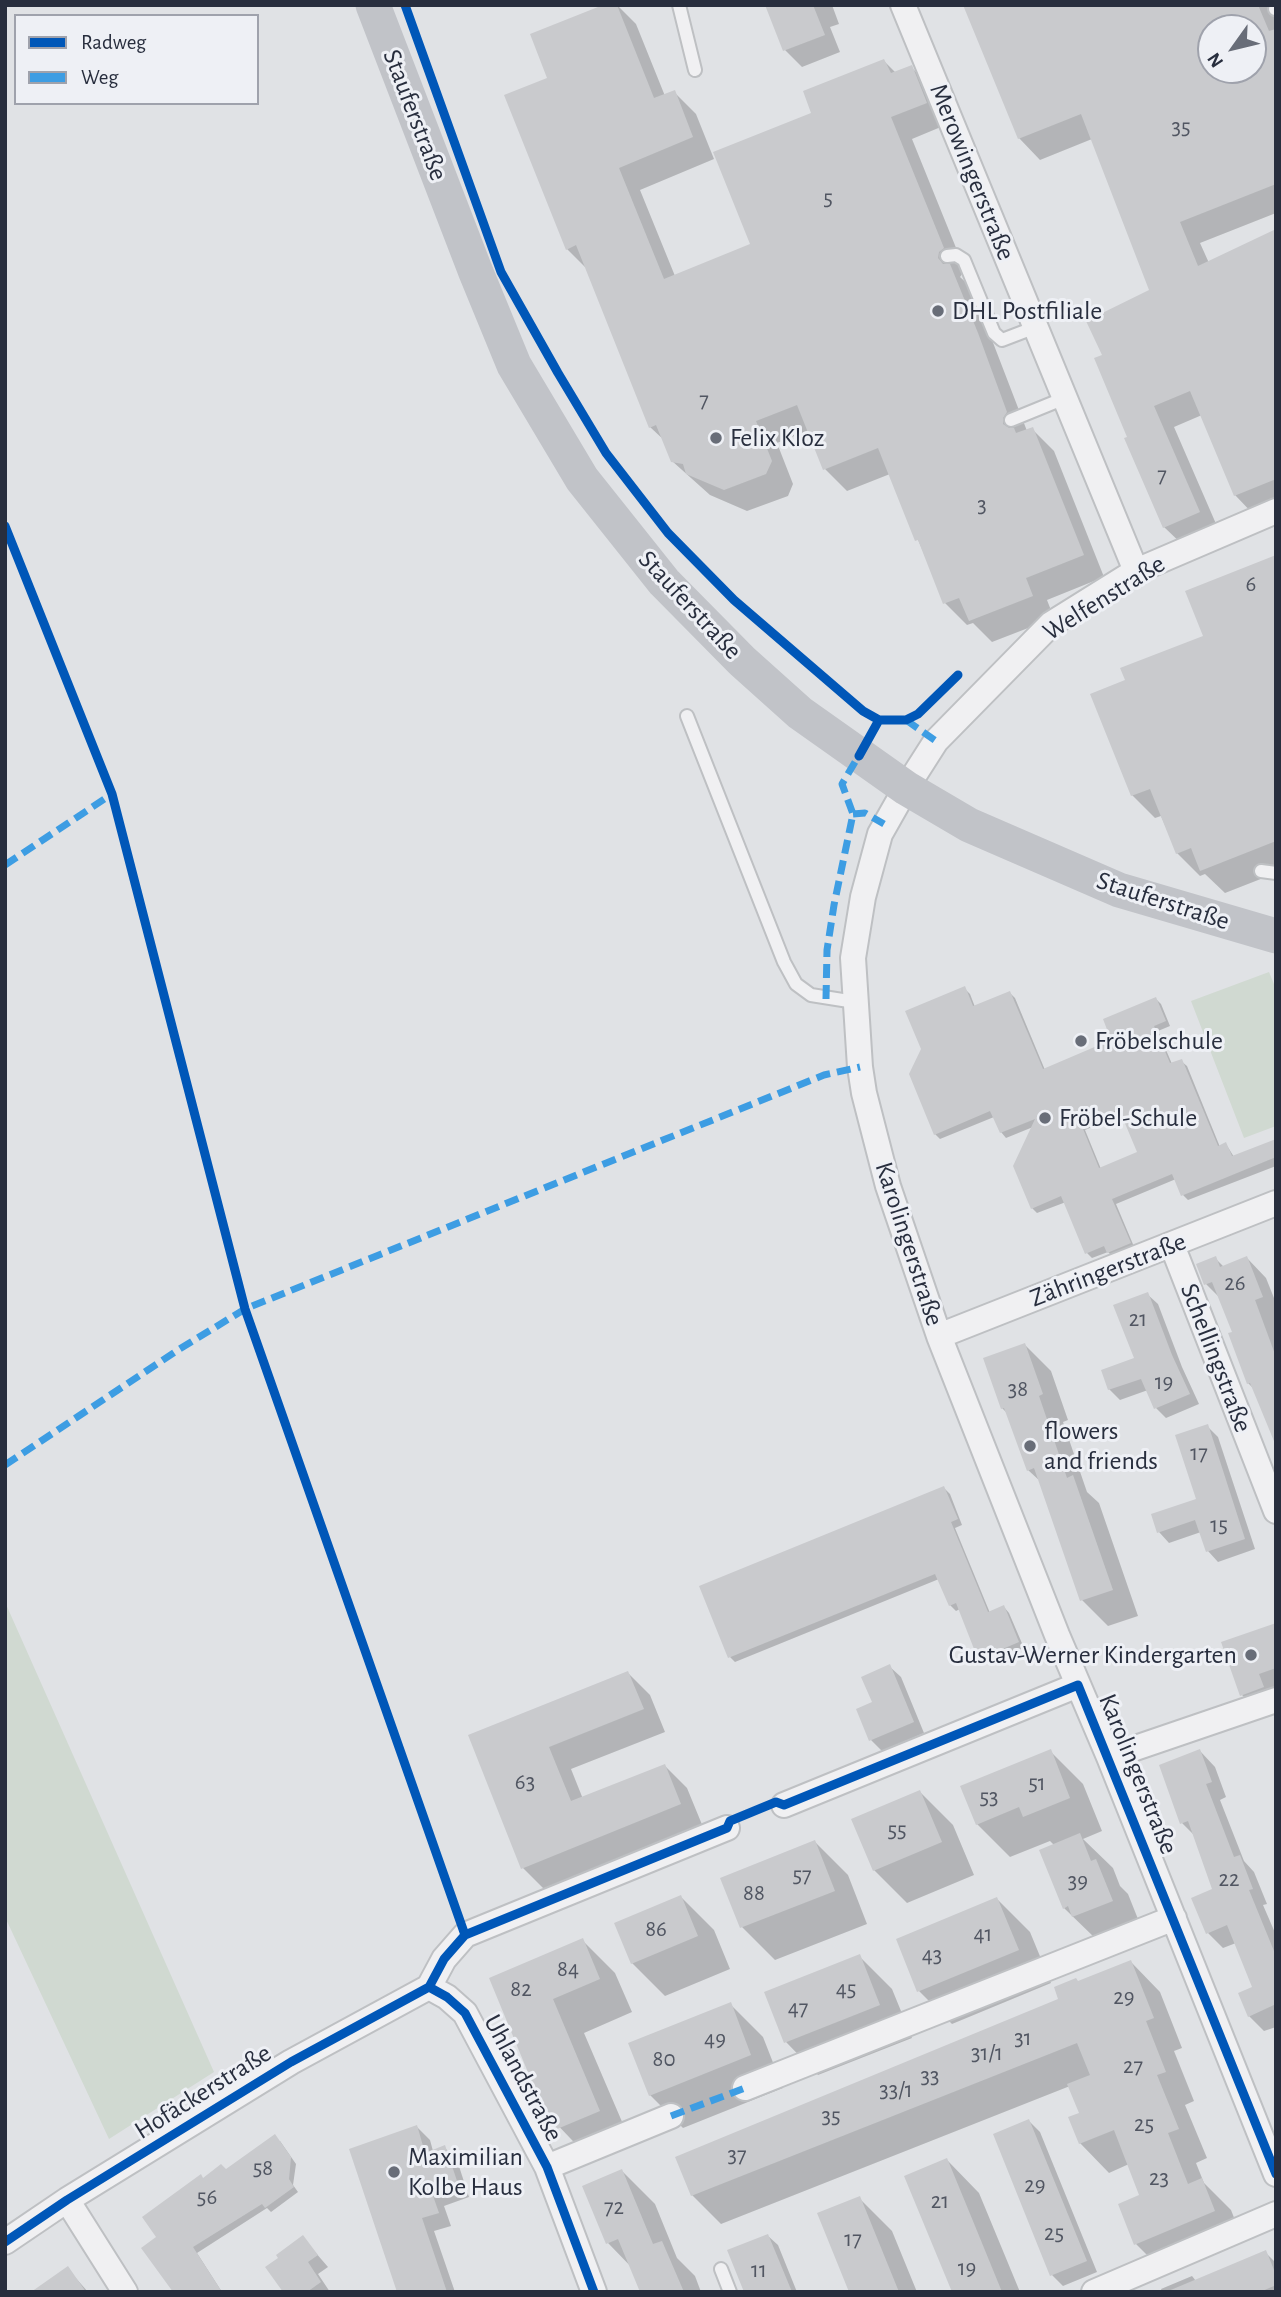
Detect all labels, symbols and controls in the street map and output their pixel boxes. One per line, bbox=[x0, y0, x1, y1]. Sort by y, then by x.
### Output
legend bbox=[14, 14, 259, 105]
north arrow bbox=[1197, 14, 1267, 84]
text: Radweg bbox=[81, 32, 146, 53]
street label: Stauferstraße bbox=[376, 45, 454, 185]
text: N bbox=[1204, 49, 1227, 71]
text: Weg bbox=[81, 67, 119, 88]
street label: Merowingerstraße bbox=[922, 79, 1022, 265]
house number: 35 bbox=[1171, 113, 1191, 141]
house number: 5 bbox=[823, 184, 833, 212]
place label: DHL Postfiliale bbox=[952, 295, 1102, 327]
marker: DHL Postfiliale bbox=[930, 303, 946, 319]
house number: 7 bbox=[699, 386, 709, 414]
place label: Felix Kloz bbox=[730, 422, 824, 454]
marker: Felix Kloz bbox=[708, 430, 724, 446]
house number: 7 bbox=[1157, 461, 1167, 489]
house number: 3 bbox=[977, 491, 987, 519]
street label: Stauferstraße bbox=[632, 544, 748, 666]
street label: Welfenstraße bbox=[1037, 548, 1171, 648]
house number: 6 bbox=[1246, 570, 1256, 598]
street label: Stauferstraße bbox=[1093, 865, 1233, 937]
place label: Fröbelschule bbox=[1095, 1025, 1223, 1057]
marker: Fröbelschule bbox=[1073, 1033, 1089, 1049]
place label: Fröbel-Schule bbox=[1059, 1102, 1197, 1134]
marker: Fröbel-Schule bbox=[1037, 1110, 1053, 1126]
street label: Karolingerstraße bbox=[868, 1158, 950, 1330]
street label: Zähringerstraße bbox=[1026, 1226, 1190, 1314]
house number: 26 bbox=[1224, 1269, 1246, 1297]
street label: Schellingstraße bbox=[1173, 1279, 1259, 1437]
house number: 21 bbox=[1129, 1305, 1147, 1333]
house number: 19 bbox=[1155, 1368, 1173, 1396]
house number: 38 bbox=[1008, 1375, 1028, 1403]
place label: flowers and friends bbox=[1044, 1415, 1158, 1476]
marker: flowers and friends bbox=[1022, 1438, 1038, 1454]
house number: 17 bbox=[1190, 1439, 1208, 1467]
house number: 15 bbox=[1210, 1511, 1228, 1539]
place label: Gustav-Werner Kindergarten bbox=[949, 1639, 1237, 1671]
marker: Gustav-Werner Kindergarten bbox=[1243, 1647, 1259, 1663]
street label: Karolingerstraße bbox=[1092, 1689, 1184, 1859]
house number: 63 bbox=[515, 1768, 535, 1796]
house number: 51 bbox=[1028, 1769, 1046, 1797]
house number: 53 bbox=[979, 1783, 999, 1811]
house number: 55 bbox=[887, 1816, 907, 1844]
house number: 57 bbox=[792, 1861, 812, 1889]
house number: 22 bbox=[1219, 1865, 1239, 1893]
house number: 39 bbox=[1068, 1867, 1088, 1895]
house number: 88 bbox=[743, 1879, 765, 1907]
house number: 86 bbox=[645, 1915, 667, 1943]
house number: 41 bbox=[974, 1920, 992, 1948]
house number: 43 bbox=[922, 1941, 942, 1969]
house number: 84 bbox=[557, 1955, 579, 1983]
house number: 82 bbox=[510, 1975, 532, 2003]
house number: 45 bbox=[836, 1975, 856, 2003]
house number: 29 bbox=[1113, 1983, 1135, 2011]
house number: 47 bbox=[788, 1994, 808, 2022]
street label: Uhlandstraße bbox=[477, 2009, 569, 2147]
house number: 31 bbox=[1014, 2024, 1032, 2052]
house number: 49 bbox=[704, 2025, 726, 2053]
street label: Hofäckerstraße bbox=[129, 2038, 277, 2146]
house number: 31/1 bbox=[971, 2039, 1003, 2067]
house number: 80 bbox=[652, 2045, 676, 2073]
house number: 27 bbox=[1123, 2052, 1143, 2080]
house number: 33 bbox=[921, 2062, 939, 2090]
house number: 33/1 bbox=[879, 2076, 913, 2104]
house number: 35 bbox=[821, 2102, 841, 2130]
house number: 25 bbox=[1134, 2110, 1154, 2138]
place label: Maximilian Kolbe Haus bbox=[408, 2141, 523, 2202]
house number: 37 bbox=[727, 2141, 747, 2169]
house number: 58 bbox=[253, 2154, 273, 2182]
marker: Maximilian Kolbe Haus bbox=[386, 2164, 402, 2180]
house number: 23 bbox=[1149, 2164, 1169, 2192]
house number: 29 bbox=[1024, 2171, 1046, 2199]
house number: 56 bbox=[197, 2183, 217, 2211]
house number: 21 bbox=[931, 2187, 949, 2215]
house number: 72 bbox=[604, 2193, 624, 2221]
house number: 25 bbox=[1044, 2219, 1064, 2247]
house number: 17 bbox=[844, 2225, 862, 2253]
house number: 19 bbox=[958, 2254, 976, 2282]
house number: 11 bbox=[751, 2256, 767, 2284]

